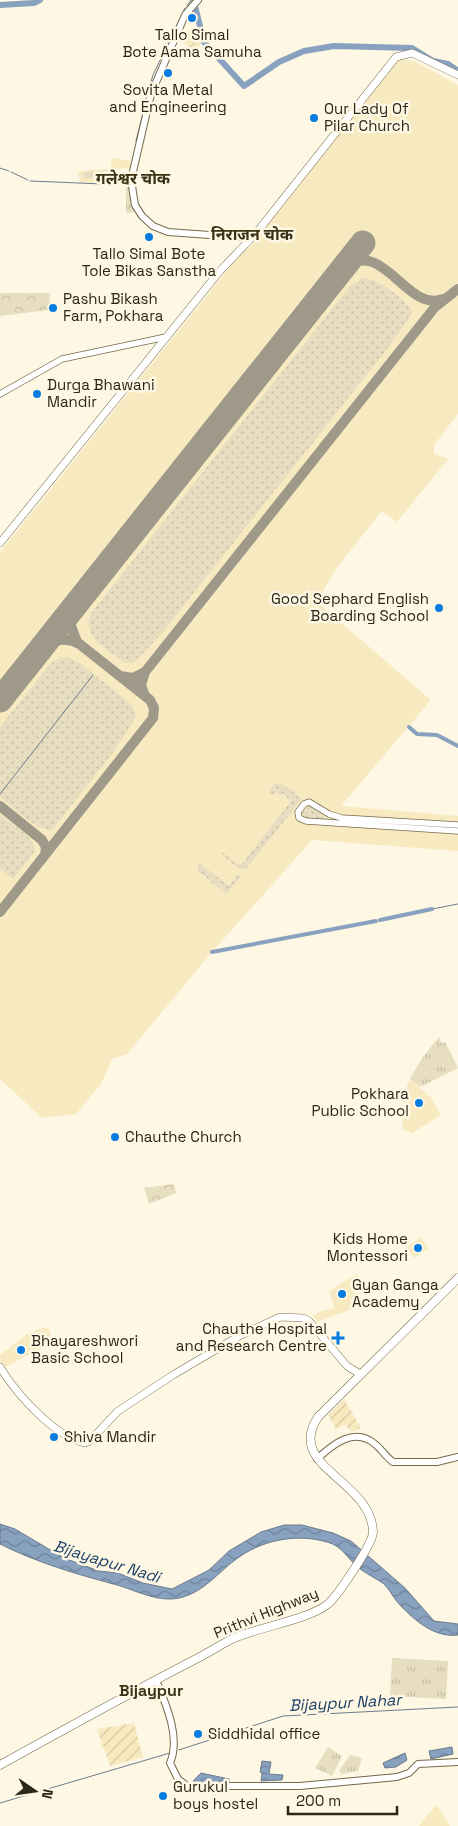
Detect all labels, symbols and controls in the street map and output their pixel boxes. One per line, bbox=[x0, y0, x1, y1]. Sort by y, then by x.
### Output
marker: Tallo Simal Bote Aama Samuha bbox=[186, 12, 198, 24]
place label: Tallo Simal Bote Aama Samuha bbox=[122, 25, 262, 61]
marker: Sovita Metal and Engineering bbox=[162, 67, 174, 79]
place label: Sovita Metal and Engineering bbox=[109, 80, 227, 116]
place label: Our Lady Of Pilar Church bbox=[324, 99, 410, 135]
marker: Our Lady Of Pilar Church bbox=[308, 112, 320, 124]
district label: गलेश्वर चोक bbox=[96, 168, 171, 189]
district label: निराजन चोक bbox=[211, 224, 294, 245]
marker: Tallo Simal Bote Tole Bikas Sanstha bbox=[143, 231, 155, 243]
place label: Tallo Simal Bote Tole Bikas Sanstha bbox=[82, 244, 217, 280]
place label: Pashu Bikash Farm, Pokhara bbox=[63, 289, 164, 325]
marker: Pashu Bikash Farm, Pokhara bbox=[47, 302, 59, 314]
place label: Durga Bhawani Mandir bbox=[47, 375, 155, 411]
marker: Durga Bhawani Mandir bbox=[31, 388, 43, 400]
place label: Good Sephard English Boarding School bbox=[271, 589, 429, 625]
marker: Good Sephard English Boarding School bbox=[433, 602, 445, 614]
place label: Pokhara Public School bbox=[311, 1084, 409, 1120]
marker: Pokhara Public School bbox=[413, 1097, 425, 1109]
place label: Chauthe Church bbox=[125, 1127, 242, 1146]
marker: Chauthe Church bbox=[109, 1131, 121, 1143]
place label: Kids Home Montessori bbox=[327, 1229, 408, 1265]
marker: Kids Home Montessori bbox=[412, 1242, 424, 1254]
place label: Gyan Ganga Academy bbox=[352, 1275, 439, 1311]
marker: Gyan Ganga Academy bbox=[336, 1288, 348, 1300]
place label: Chauthe Hospital and Research Centre bbox=[176, 1319, 327, 1355]
place label: Bhayareshwori Basic School bbox=[31, 1331, 138, 1367]
marker: Chauthe Hospital and Research Centre bbox=[331, 1331, 345, 1345]
marker: Bhayareshwori Basic School bbox=[15, 1344, 27, 1356]
place label: Shiva Mandir bbox=[64, 1427, 157, 1446]
marker: Shiva Mandir bbox=[48, 1431, 60, 1443]
water label: Bijayapur Nadi bbox=[51, 1535, 165, 1588]
street label: Prithvi Highway bbox=[211, 1583, 321, 1642]
district label: Bijaypur bbox=[119, 1680, 183, 1701]
water label: Bijaypur Nahar bbox=[288, 1689, 404, 1716]
place label: Siddhidal office bbox=[208, 1724, 321, 1743]
marker: Siddhidal office bbox=[192, 1728, 204, 1740]
north arrow bbox=[10, 1766, 60, 1816]
place label: Gurukul boys hostel bbox=[173, 1777, 258, 1813]
scale bar bbox=[288, 1784, 397, 1816]
text: N bbox=[38, 1787, 57, 1801]
marker: Gurukul boys hostel bbox=[157, 1790, 169, 1802]
text: 200 m bbox=[296, 1791, 341, 1810]

